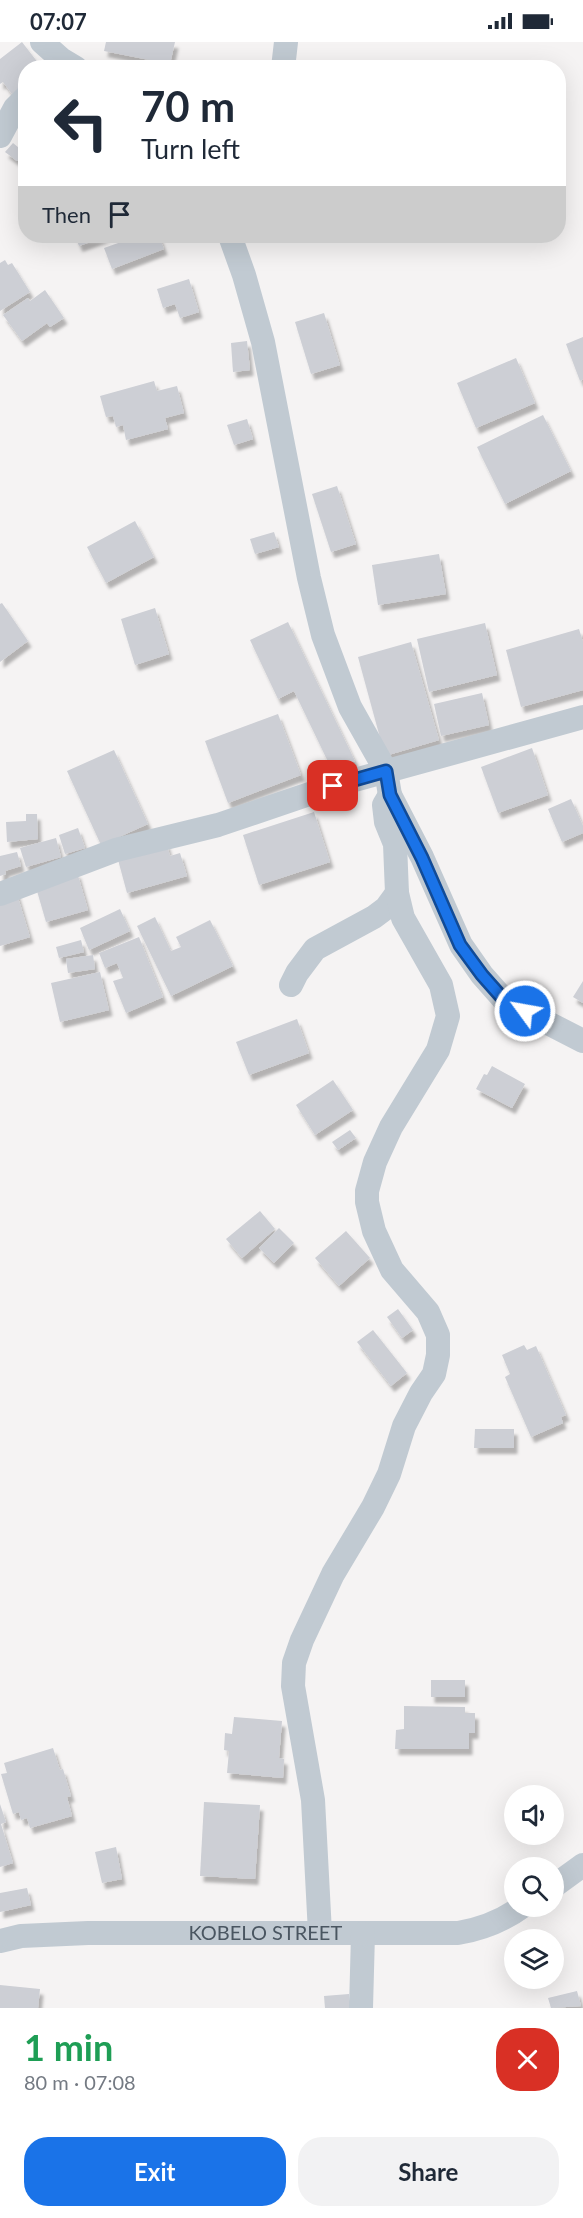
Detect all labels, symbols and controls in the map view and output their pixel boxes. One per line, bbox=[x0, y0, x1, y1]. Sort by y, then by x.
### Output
text: 07:07 bbox=[30, 8, 87, 35]
text: 70 m bbox=[141, 81, 235, 131]
icon: left bbox=[42, 84, 120, 162]
text: Turn left bbox=[141, 132, 240, 165]
icon: arrive bbox=[103, 198, 136, 231]
text: Then bbox=[42, 201, 91, 228]
pin bbox=[307, 760, 358, 811]
icon: arrive bbox=[316, 769, 349, 802]
position arrow bbox=[493, 979, 557, 1043]
map controls bbox=[504, 1785, 564, 1989]
button: sound bbox=[504, 1785, 564, 1845]
button: search bbox=[504, 1857, 564, 1917]
street label: KOBELO STREET bbox=[188, 1920, 342, 1944]
button: layers bbox=[504, 1929, 564, 1989]
text: 1 min bbox=[24, 2025, 113, 2069]
button: close bbox=[496, 2028, 559, 2091]
text: 80 m · 07:08 bbox=[24, 2070, 136, 2094]
button: Exit bbox=[24, 2137, 286, 2206]
button: Share bbox=[298, 2137, 559, 2206]

